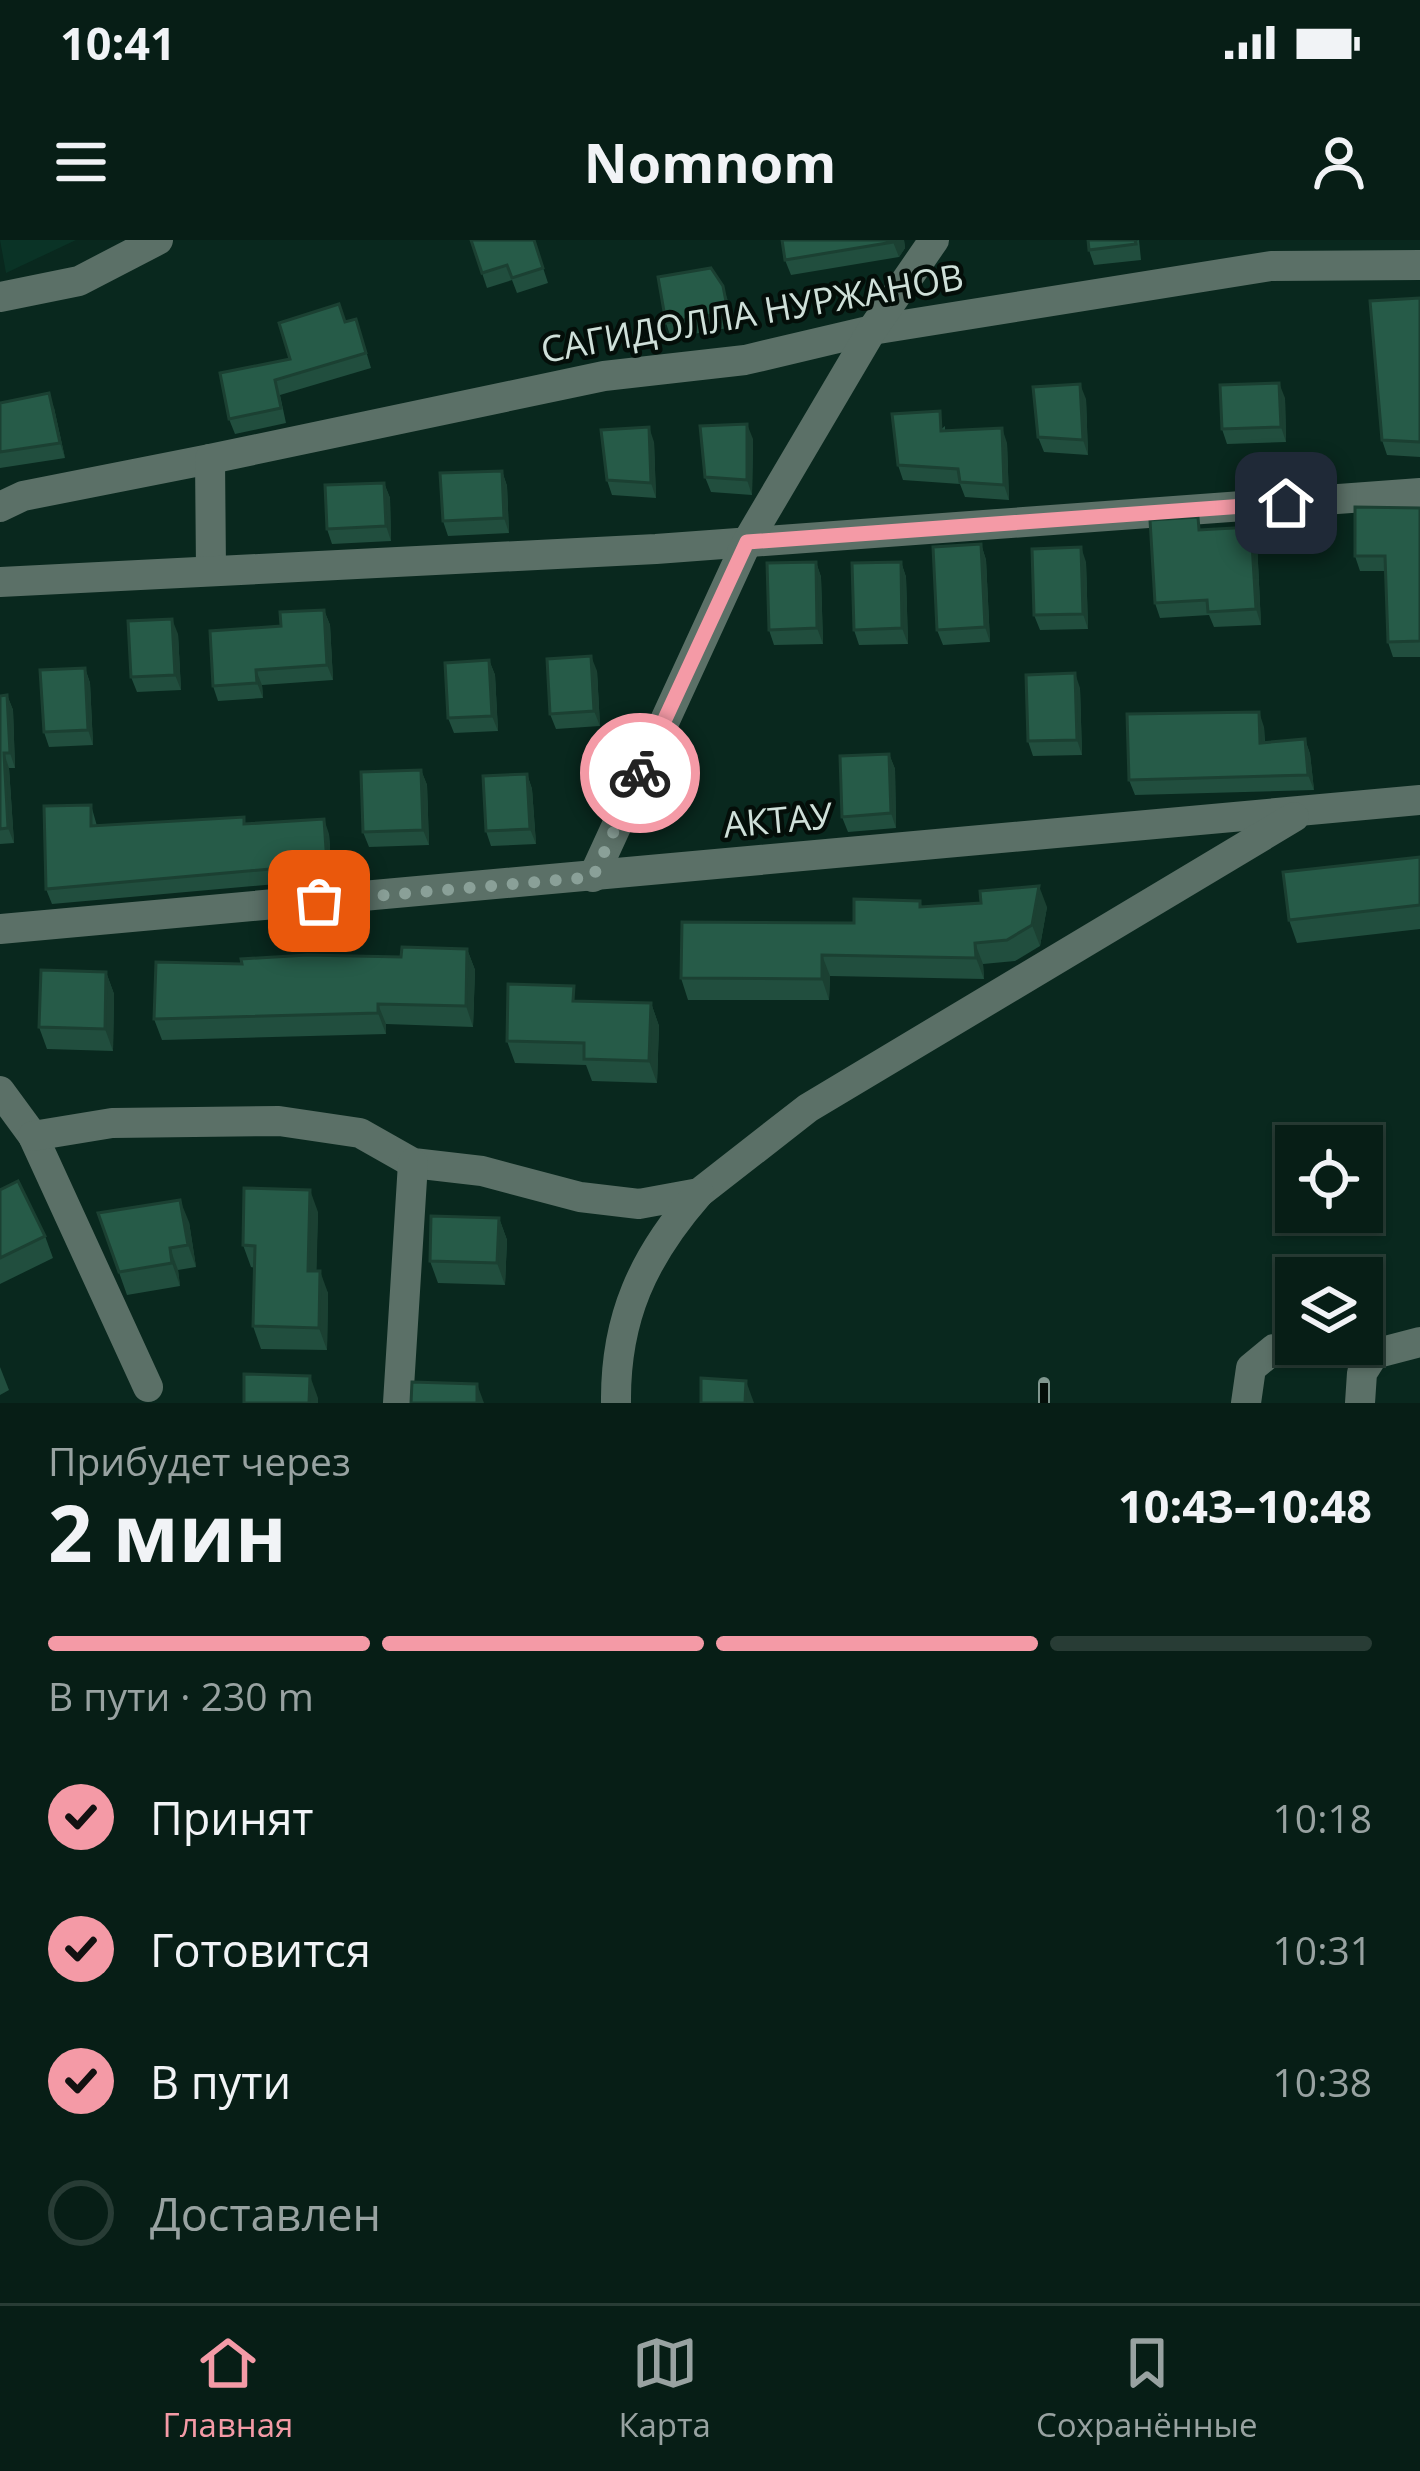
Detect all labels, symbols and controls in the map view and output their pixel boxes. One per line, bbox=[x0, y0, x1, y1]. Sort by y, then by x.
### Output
text: 10:41 bbox=[60, 12, 176, 73]
text: Nomnom bbox=[584, 125, 836, 199]
icon: menu bbox=[48, 129, 114, 195]
icon: person bbox=[1306, 129, 1372, 195]
street label: САГИДОЛЛА НУРЖАНОВ bbox=[537, 251, 967, 374]
pin bbox=[1235, 452, 1337, 554]
icon: home bbox=[1253, 470, 1319, 536]
courier bbox=[580, 713, 700, 833]
icon: bike bbox=[607, 740, 673, 806]
street label: АКТАУ bbox=[721, 790, 835, 849]
pin bbox=[268, 850, 370, 952]
icon: bag bbox=[286, 868, 352, 934]
map controls bbox=[1275, 1125, 1383, 1365]
button: locate bbox=[1275, 1125, 1383, 1233]
button: layers bbox=[1275, 1257, 1383, 1365]
text: Прибудет через bbox=[48, 1434, 351, 1487]
text: 10:43–10:48 bbox=[1118, 1475, 1372, 1536]
text: 2 мин bbox=[48, 1479, 287, 1585]
text: В пути · 230 m bbox=[48, 1669, 314, 1722]
icon: check bbox=[48, 1784, 114, 1850]
text: Принят bbox=[150, 1787, 313, 1848]
text: 10:18 bbox=[1273, 1791, 1372, 1844]
icon: check bbox=[48, 1916, 114, 1982]
text: Готовится bbox=[150, 1919, 371, 1980]
text: 10:31 bbox=[1273, 1923, 1372, 1976]
icon: check bbox=[48, 2048, 114, 2114]
text: В пути bbox=[150, 2051, 291, 2112]
text: 10:38 bbox=[1273, 2055, 1372, 2108]
text: Доставлен bbox=[150, 2183, 381, 2244]
tab: Главная bbox=[163, 2330, 293, 2447]
tab: Карта bbox=[618, 2330, 711, 2447]
tab: Сохранённые bbox=[1036, 2330, 1257, 2447]

